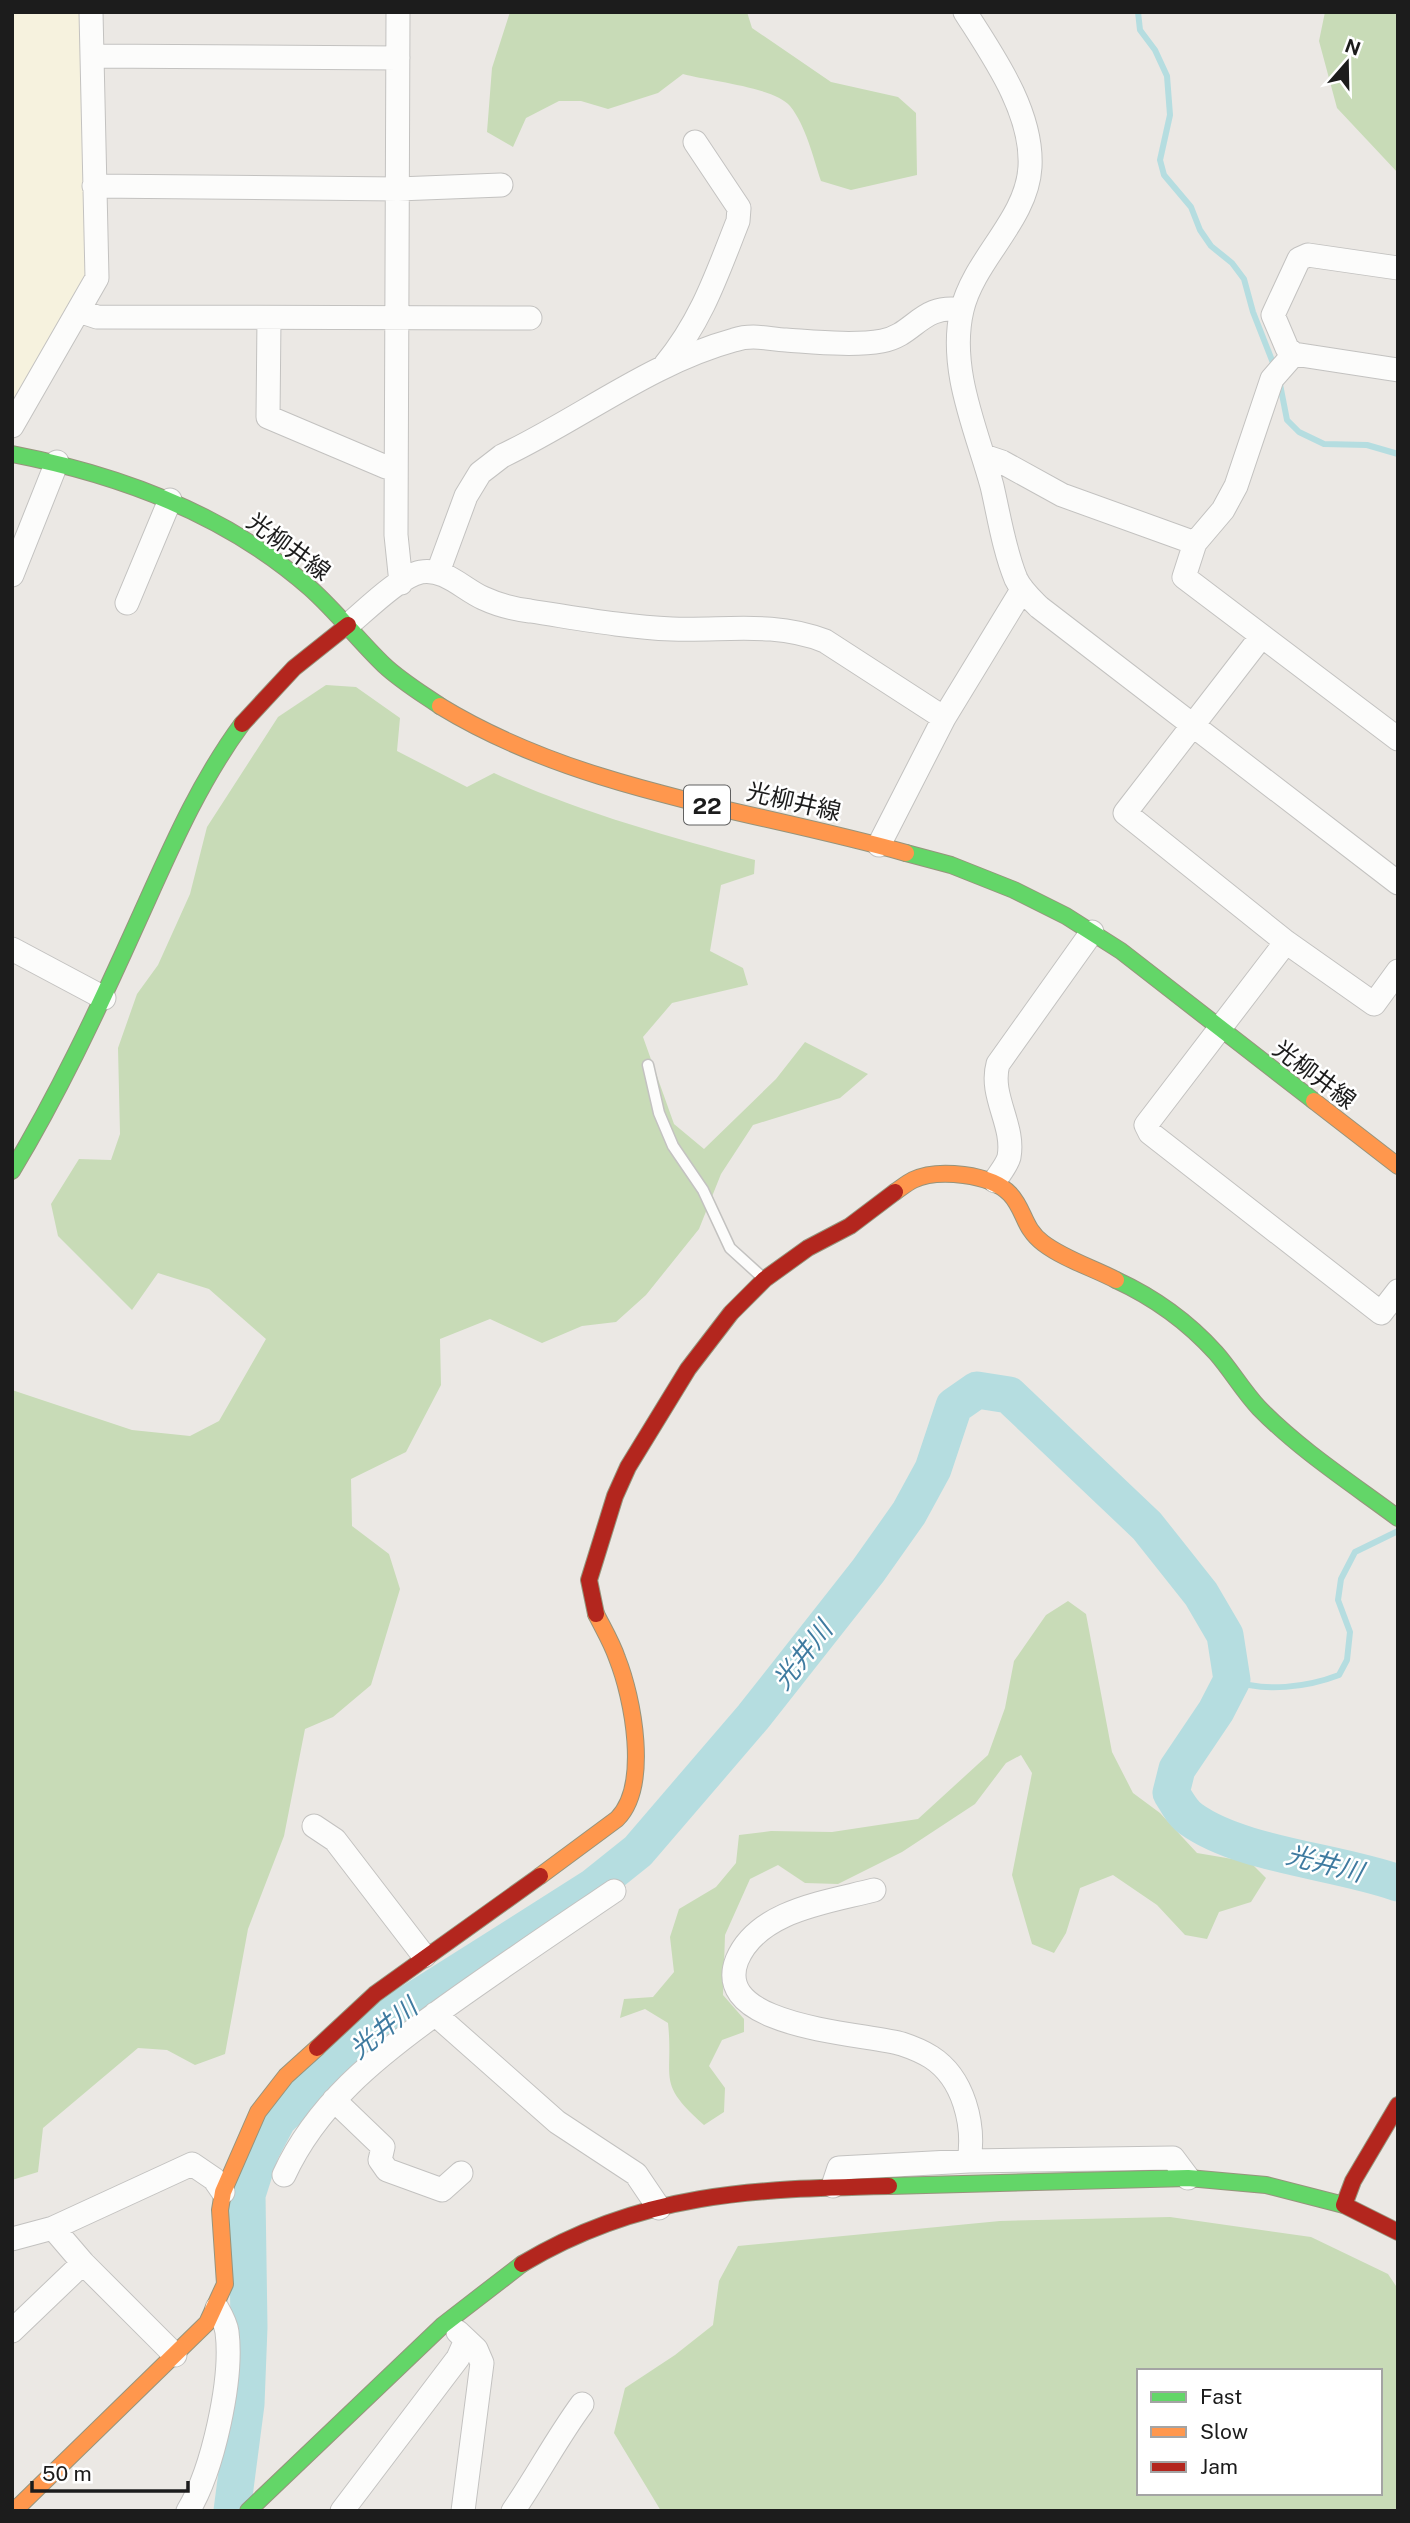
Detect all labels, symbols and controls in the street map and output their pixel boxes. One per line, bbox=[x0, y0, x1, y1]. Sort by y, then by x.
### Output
north arrow bbox=[1312, 28, 1382, 98]
text: N bbox=[1342, 34, 1364, 60]
street label: 光柳井線 bbox=[242, 506, 336, 586]
street label: 光柳井線 bbox=[744, 777, 844, 825]
road number: 22 bbox=[684, 786, 730, 824]
street label: 光柳井線 bbox=[1268, 1034, 1362, 1114]
water label: 光井川 bbox=[766, 1612, 840, 1695]
water label: 光井川 bbox=[1283, 1839, 1369, 1888]
water label: 光井川 bbox=[343, 1990, 425, 2065]
legend bbox=[1137, 2369, 1382, 2495]
text: Fast bbox=[1200, 2384, 1242, 2409]
text: Slow bbox=[1200, 2419, 1248, 2444]
scale bar bbox=[32, 2450, 187, 2494]
text: Jam bbox=[1200, 2454, 1238, 2479]
text: 50 m bbox=[42, 2461, 92, 2486]

